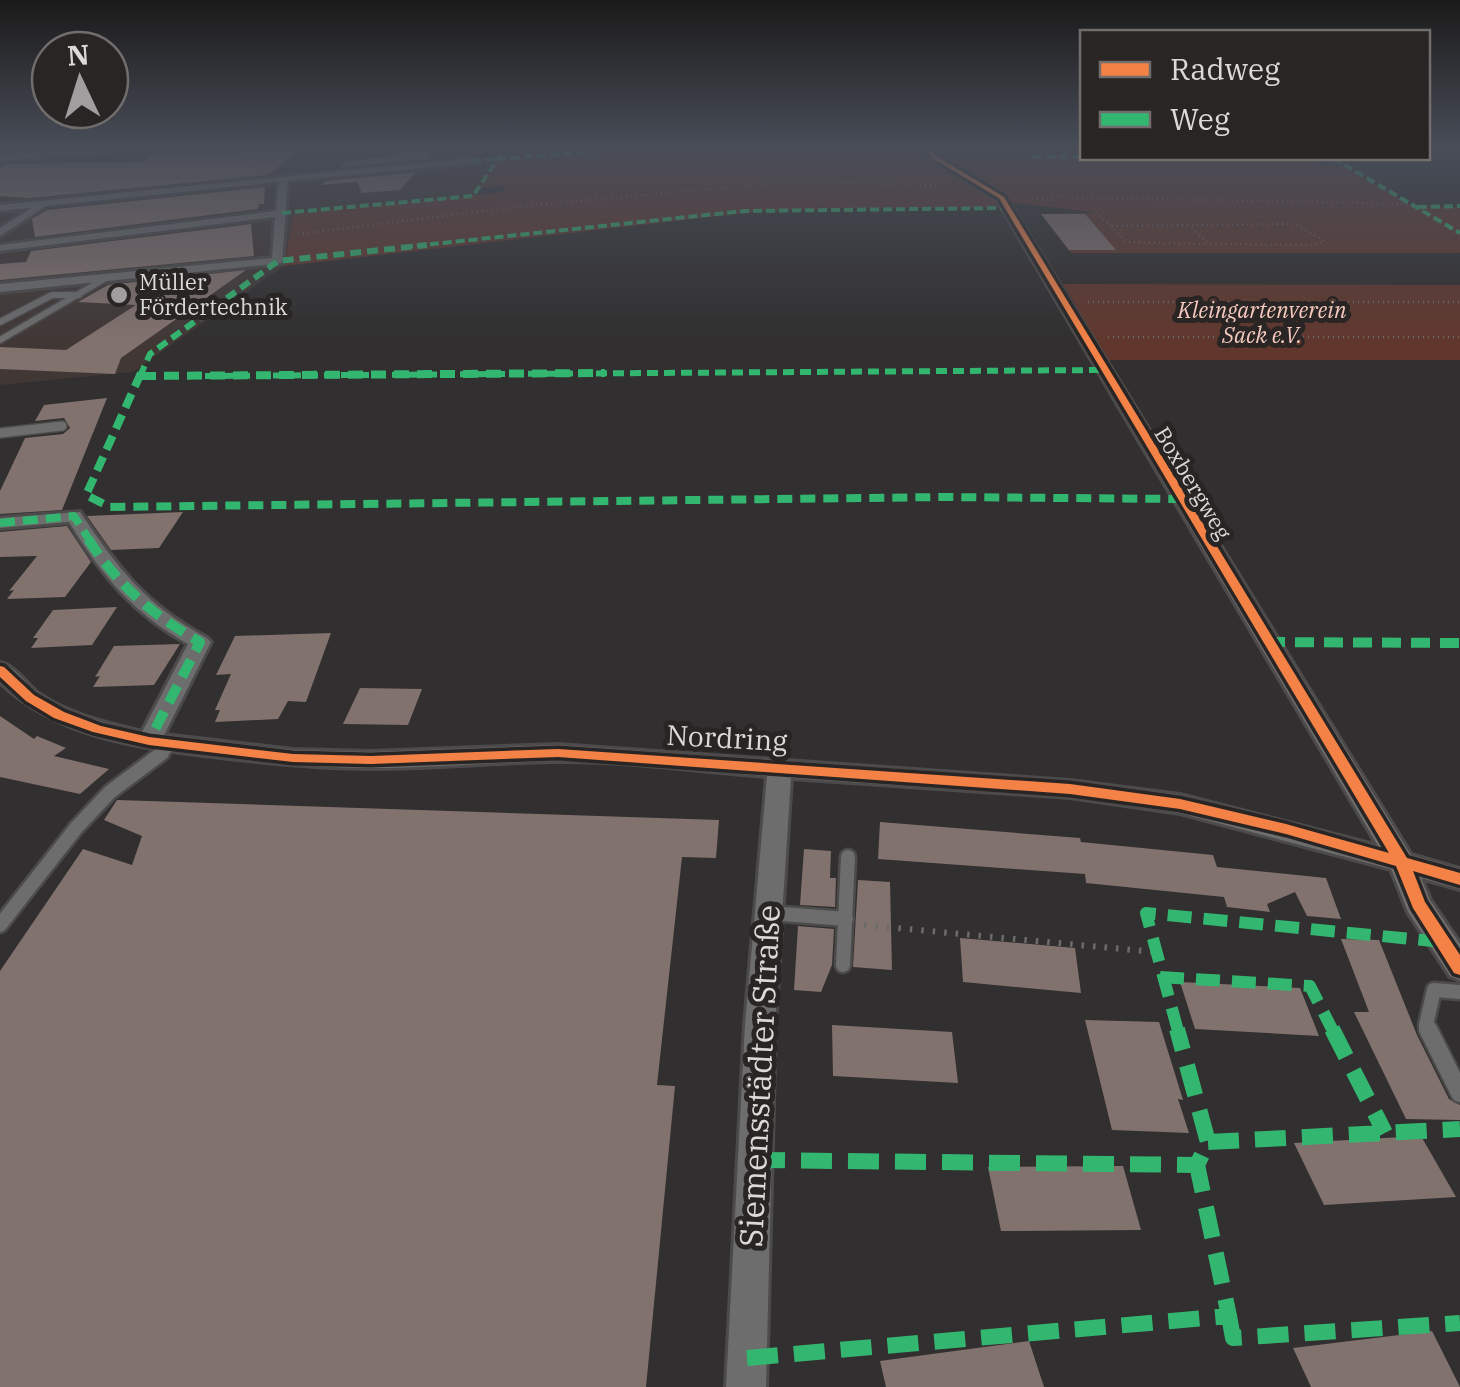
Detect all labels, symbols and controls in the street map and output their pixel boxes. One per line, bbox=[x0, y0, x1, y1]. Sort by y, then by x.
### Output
north arrow bbox=[30, 30, 130, 130]
legend bbox=[1080, 30, 1430, 160]
text: N bbox=[66, 35, 91, 74]
text: Radweg bbox=[1170, 49, 1280, 88]
text: Weg bbox=[1170, 99, 1230, 138]
place label: Müller Fördertechnik bbox=[139, 267, 288, 321]
marker: Müller Fördertechnik bbox=[108, 284, 130, 306]
park label: Kleingartenverein Sack e.V. bbox=[1177, 295, 1347, 349]
street label: Boxbergweg bbox=[1148, 421, 1239, 545]
street label: Nordring bbox=[666, 716, 789, 759]
street label: Siemensstädter Straße bbox=[729, 904, 789, 1248]

